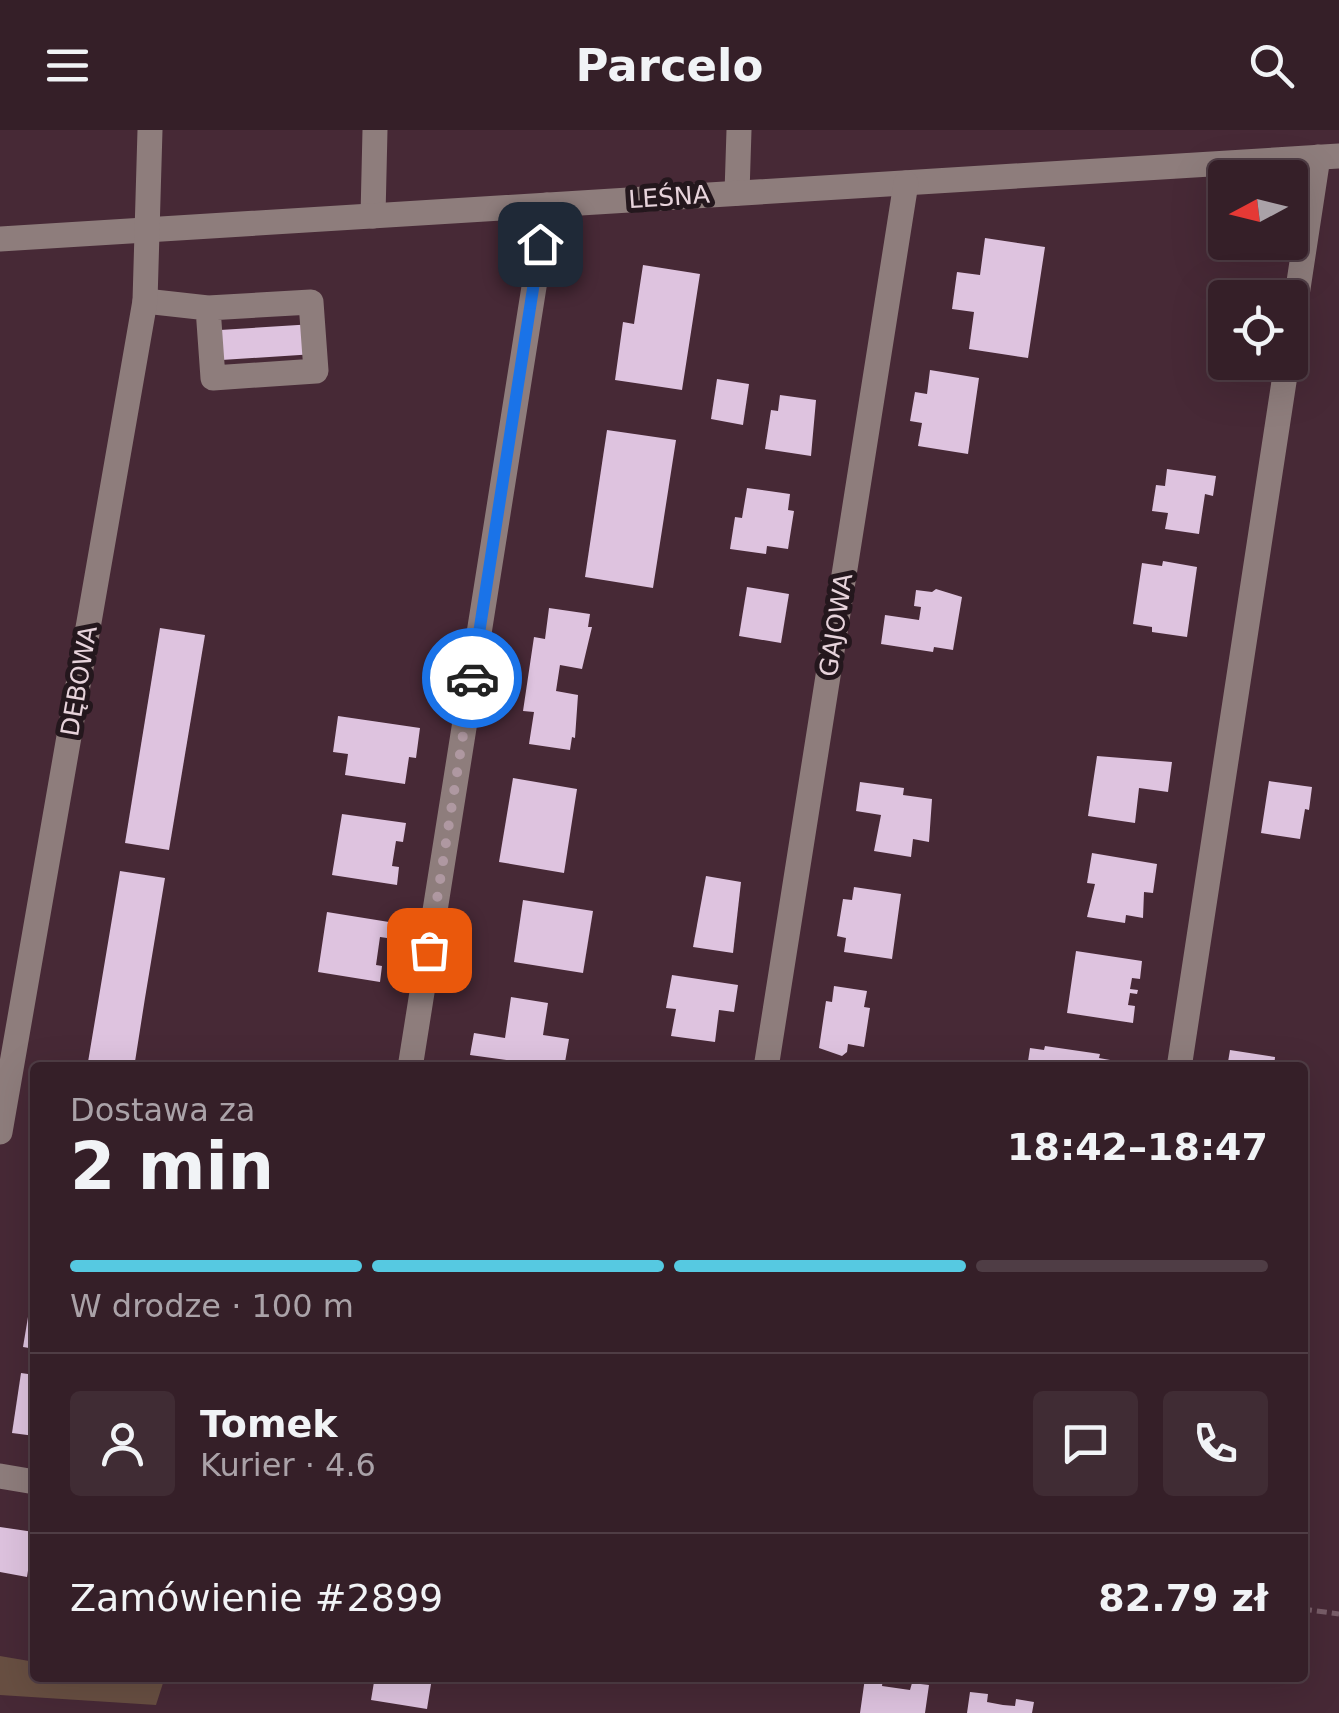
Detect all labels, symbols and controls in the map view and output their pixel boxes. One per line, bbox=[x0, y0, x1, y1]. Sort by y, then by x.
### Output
icon: menu bbox=[40, 38, 95, 93]
icon: search bbox=[1244, 38, 1299, 93]
text: Parcelo bbox=[576, 39, 763, 92]
north arrow bbox=[1208, 160, 1308, 260]
map controls bbox=[1208, 160, 1308, 380]
street label: LEŚNA bbox=[627, 179, 711, 214]
pin bbox=[498, 202, 583, 287]
icon: home bbox=[513, 217, 568, 272]
button: locate bbox=[1208, 280, 1308, 380]
street label: GAJOWA bbox=[814, 571, 858, 679]
street label: DĘBOWA bbox=[55, 623, 103, 739]
courier bbox=[422, 628, 522, 728]
icon: car bbox=[445, 651, 500, 706]
pin bbox=[387, 908, 472, 993]
icon: bag bbox=[402, 923, 457, 978]
text: Dostawa za bbox=[70, 1091, 255, 1129]
text: 18:42–18:47 bbox=[1007, 1125, 1268, 1169]
text: 2 min bbox=[70, 1129, 274, 1204]
text: W drodze · 100 m bbox=[70, 1287, 354, 1325]
button: person bbox=[70, 1391, 175, 1496]
button: chat bbox=[1033, 1391, 1138, 1496]
button: phone bbox=[1163, 1391, 1268, 1496]
text: Tomek bbox=[200, 1402, 338, 1446]
text: Kurier · 4.6 bbox=[200, 1446, 376, 1484]
text: Zamówienie #2899 bbox=[70, 1576, 443, 1620]
text: 82.79 zł bbox=[1098, 1576, 1268, 1620]

